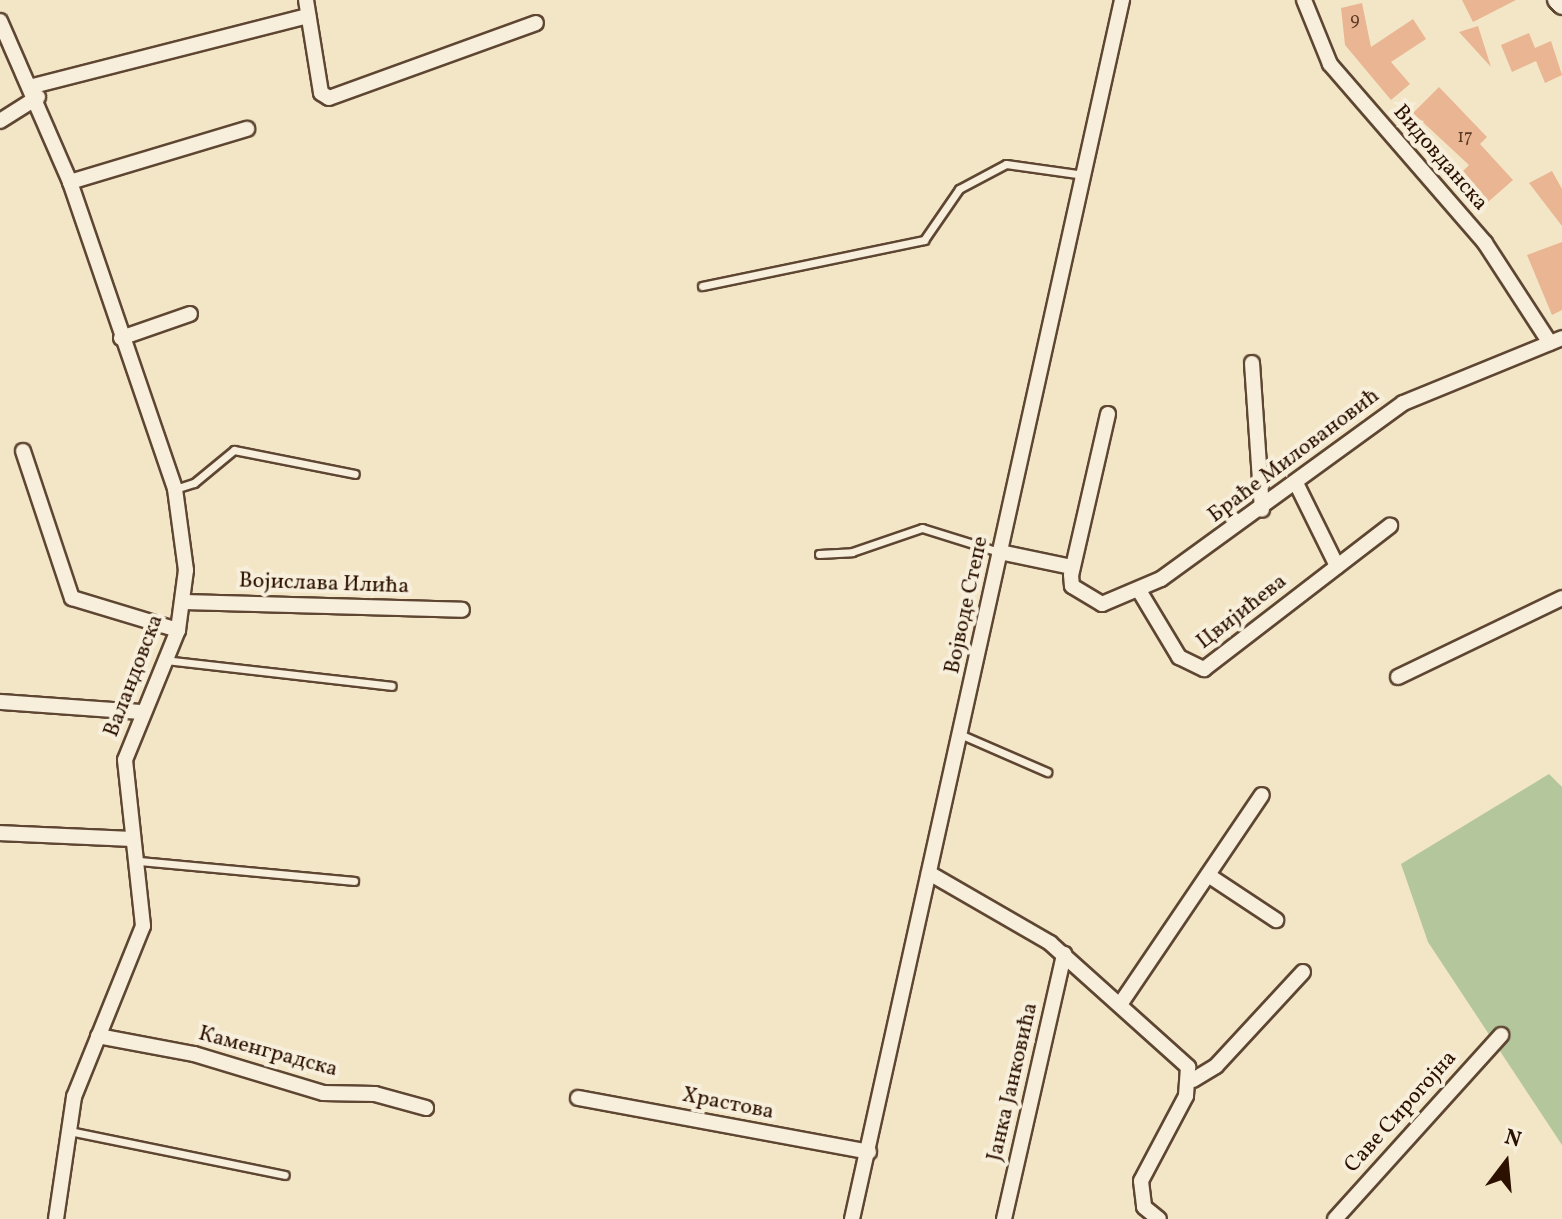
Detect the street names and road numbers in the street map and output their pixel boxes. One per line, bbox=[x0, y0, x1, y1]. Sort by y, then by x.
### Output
street label: Видовданска bbox=[1387, 100, 1493, 216]
street label: Браће Миловановић bbox=[1203, 383, 1385, 529]
street label: Војводе Степе bbox=[940, 534, 994, 676]
street label: Војислава Илића bbox=[238, 568, 410, 600]
street label: Цвијићева bbox=[1192, 569, 1292, 655]
street label: Валандовска bbox=[99, 611, 169, 741]
street label: Јанка Јанковића bbox=[982, 1000, 1044, 1164]
street label: Каменградска bbox=[196, 1021, 340, 1083]
street label: Саве Сирогојна bbox=[1339, 1046, 1463, 1178]
street label: Храстова bbox=[680, 1082, 776, 1126]

